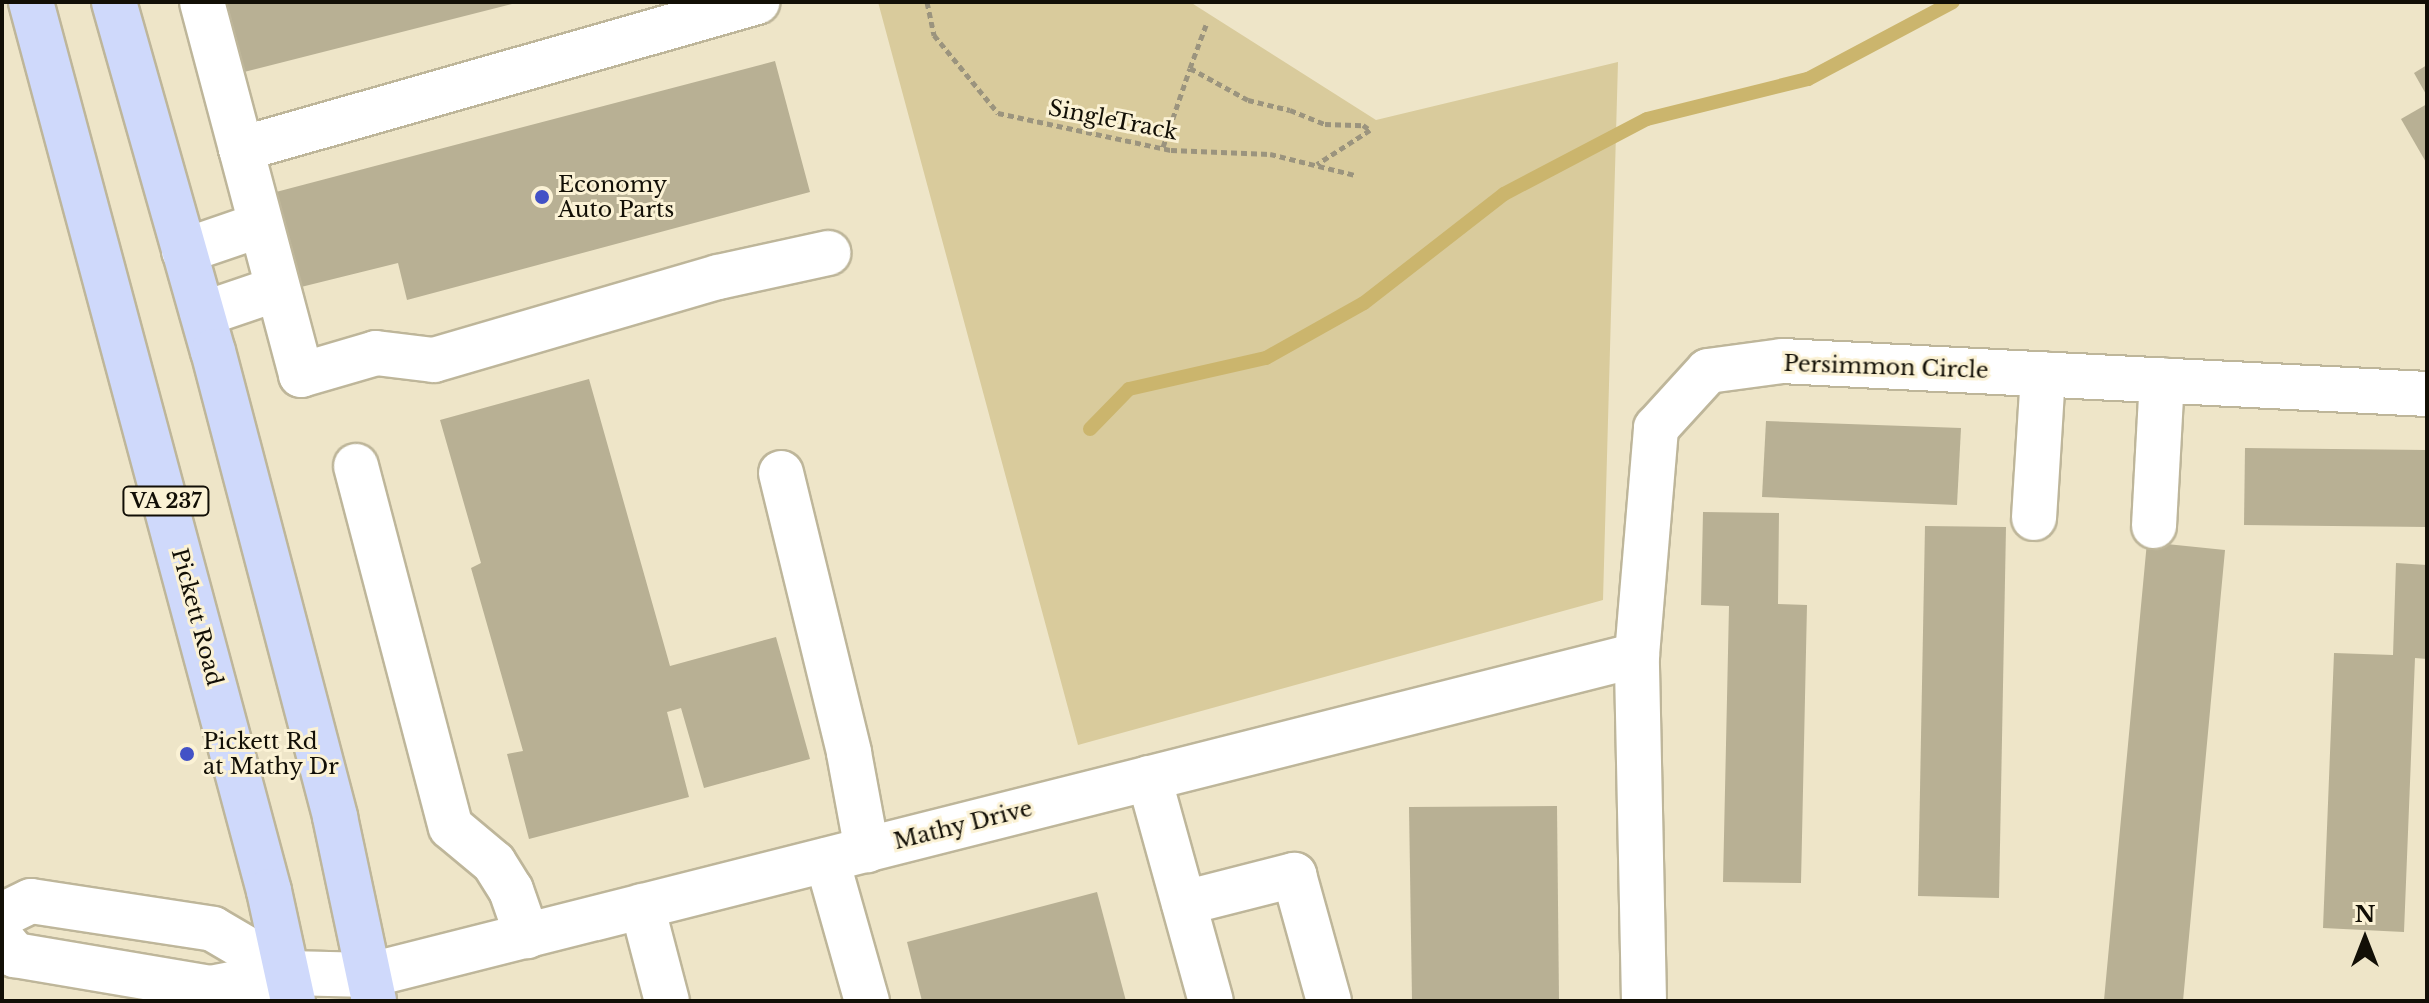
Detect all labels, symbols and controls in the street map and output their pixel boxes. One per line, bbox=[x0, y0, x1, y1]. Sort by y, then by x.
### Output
street label: SingleTrack bbox=[1046, 95, 1180, 145]
place label: Economy Auto Parts bbox=[558, 171, 674, 222]
marker: Economy Auto Parts bbox=[533, 188, 551, 206]
street label: Persimmon Circle bbox=[1783, 350, 1989, 384]
road number: VA 237 bbox=[122, 485, 210, 517]
street label: Pickett Road bbox=[166, 545, 228, 689]
place label: Pickett Rd at Mathy Dr bbox=[203, 728, 339, 780]
marker: Pickett Rd at Mathy Dr bbox=[178, 745, 196, 763]
street label: Mathy Drive bbox=[891, 795, 1035, 855]
north arrow bbox=[2325, 899, 2405, 979]
text: N bbox=[2355, 901, 2375, 928]

